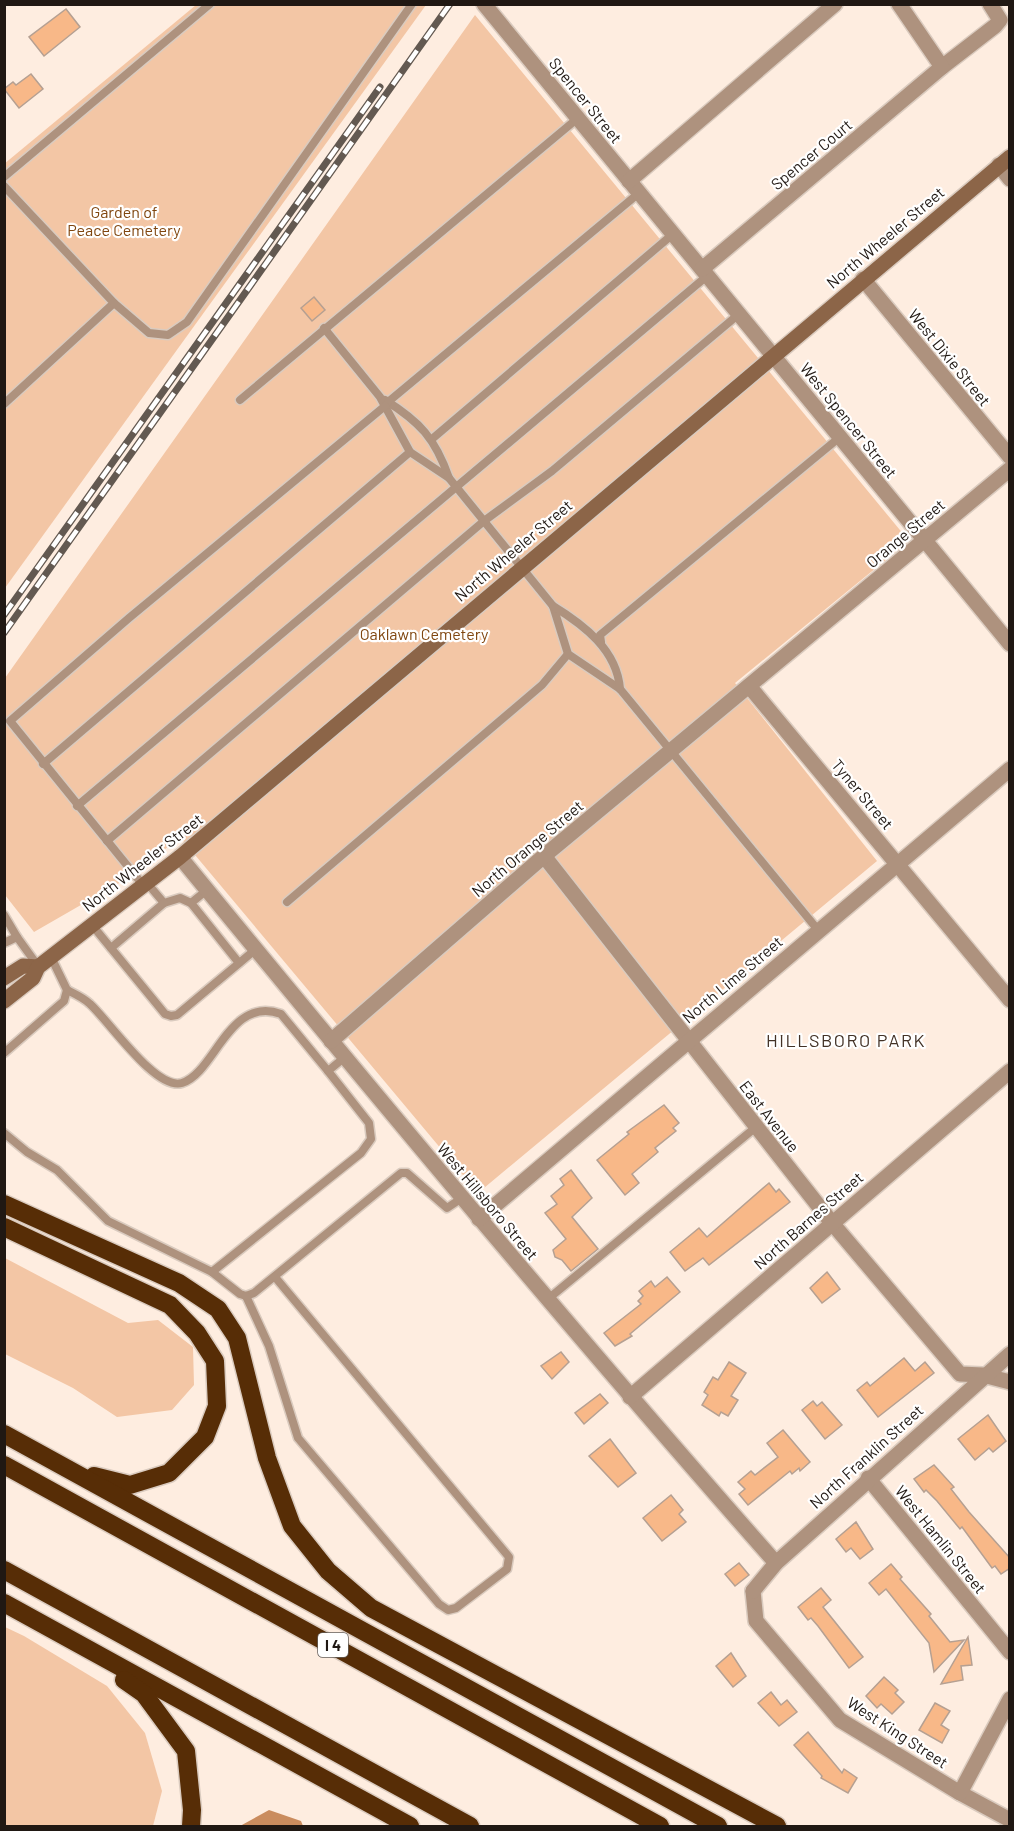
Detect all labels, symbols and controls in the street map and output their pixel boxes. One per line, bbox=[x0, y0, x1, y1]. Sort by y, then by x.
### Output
street label: Spencer Street bbox=[546, 53, 626, 147]
street label: Spencer Court bbox=[767, 115, 855, 193]
street label: North Wheeler Street bbox=[822, 182, 948, 292]
park label: Garden of Peace Cemetery bbox=[67, 202, 181, 239]
street label: West Dixie Street bbox=[905, 305, 995, 409]
street label: West Spencer Street bbox=[797, 358, 901, 482]
street label: North Wheeler Street bbox=[450, 495, 576, 605]
street label: Orange Street bbox=[862, 495, 948, 571]
park label: Oaklawn Cemetery bbox=[360, 624, 489, 643]
street label: Tyner Street bbox=[828, 755, 898, 833]
street label: North Orange Street bbox=[467, 796, 587, 900]
street label: North Wheeler Street bbox=[78, 809, 206, 915]
street label: North Lime Street bbox=[678, 932, 786, 1026]
district label: HILLSBORO PARK bbox=[766, 1029, 926, 1051]
street label: East Avenue bbox=[736, 1076, 804, 1156]
street label: West Hillsboro Street bbox=[434, 1139, 542, 1263]
street label: North Barnes Street bbox=[749, 1167, 867, 1273]
street label: North Franklin Street bbox=[805, 1400, 927, 1512]
street label: West Hamlin Street bbox=[892, 1481, 990, 1597]
road number: I 4 bbox=[318, 1633, 348, 1657]
street label: West King Street bbox=[844, 1692, 952, 1772]

